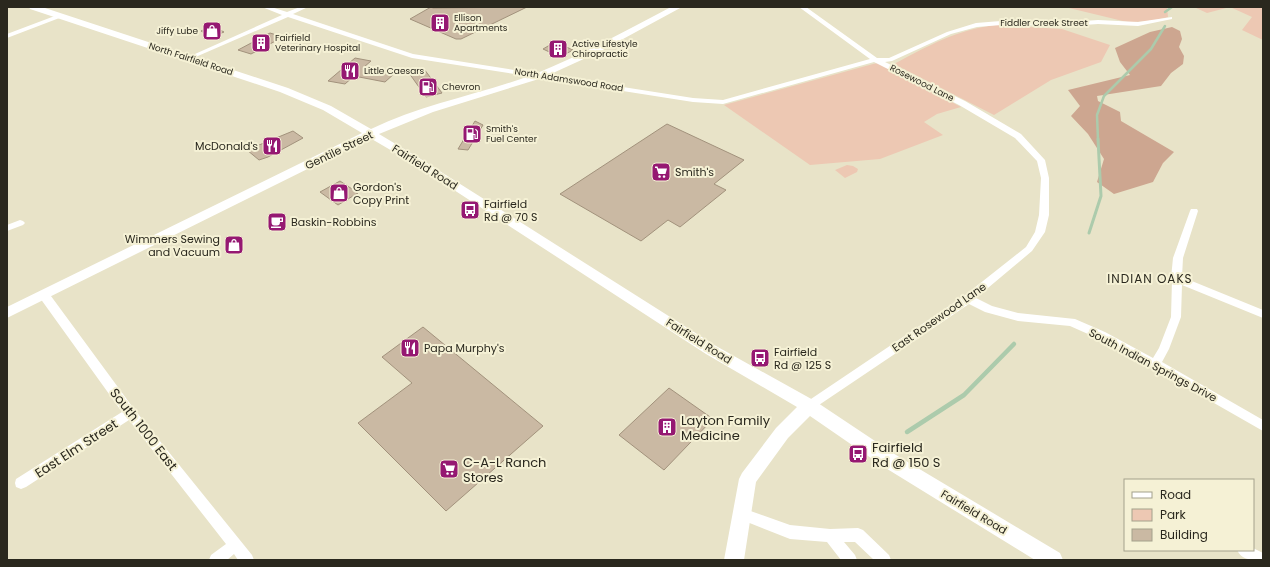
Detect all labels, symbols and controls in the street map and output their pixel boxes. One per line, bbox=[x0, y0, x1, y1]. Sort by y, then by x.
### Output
building icon: Ellison Apartments bbox=[429, 12, 451, 34]
place label: Ellison Apartments bbox=[454, 12, 508, 34]
street label: Fiddler Creek Street bbox=[1000, 17, 1088, 29]
shop icon: Jiffy Lube bbox=[201, 20, 223, 42]
place label: Jiffy Lube bbox=[156, 25, 198, 37]
building icon: Fairfield Veterinary Hospital bbox=[250, 32, 272, 54]
place label: Fairfield Veterinary Hospital bbox=[275, 32, 360, 54]
building icon: Active Lifestyle Chiropractic bbox=[547, 38, 569, 60]
place label: Active Lifestyle Chiropractic bbox=[572, 38, 638, 60]
street label: North Fairfield Road bbox=[147, 40, 235, 78]
restaurant icon: Little Caesars bbox=[339, 60, 361, 82]
street label: Rosewood Lane bbox=[888, 62, 956, 104]
place label: Little Caesars bbox=[364, 65, 425, 77]
street label: North Adamswood Road bbox=[514, 65, 624, 95]
fuel station icon: Chevron bbox=[417, 76, 439, 98]
place label: Chevron bbox=[442, 81, 480, 93]
fuel station icon: Smith's Fuel Center bbox=[461, 123, 483, 145]
place label: Smith's Fuel Center bbox=[486, 123, 538, 145]
street label: Gentile Street bbox=[302, 127, 376, 173]
restaurant icon: McDonald's bbox=[261, 135, 283, 157]
place label: McDonald's bbox=[195, 138, 258, 154]
street label: Fairfield Road bbox=[389, 140, 461, 194]
supermarket icon: Smith's bbox=[650, 161, 672, 183]
place label: Smith's bbox=[675, 164, 714, 180]
place label: Gordon's Copy Print bbox=[353, 179, 409, 208]
shop icon: Gordon's Copy Print bbox=[328, 182, 350, 204]
place label: Fairfield Rd @ 70 S bbox=[484, 196, 537, 225]
bus stop icon: Fairfield Rd @ 70 S bbox=[459, 199, 481, 221]
cafe icon: Baskin-Robbins bbox=[266, 211, 288, 233]
place label: Baskin-Robbins bbox=[291, 214, 377, 230]
place label: Wimmers Sewing and Vacuum bbox=[125, 231, 220, 260]
shop icon: Wimmers Sewing and Vacuum bbox=[223, 234, 245, 256]
district label: INDIAN OAKS bbox=[1107, 270, 1193, 287]
street label: East Rosewood Lane bbox=[889, 278, 989, 356]
street label: Fairfield Road bbox=[663, 314, 735, 368]
street label: South Indian Springs Drive bbox=[1086, 324, 1220, 406]
restaurant icon: Papa Murphy's bbox=[399, 337, 421, 359]
place label: Papa Murphy's bbox=[424, 340, 505, 356]
place label: Fairfield Rd @ 125 S bbox=[774, 344, 831, 373]
bus stop icon: Fairfield Rd @ 125 S bbox=[749, 347, 771, 369]
street label: South 1000 East bbox=[105, 384, 182, 475]
place label: Layton Family Medicine bbox=[681, 411, 771, 445]
street label: East Elm Street bbox=[31, 414, 122, 482]
building icon: Layton Family Medicine bbox=[656, 416, 678, 438]
place label: Fairfield Rd @ 150 S bbox=[872, 438, 940, 472]
bus stop icon: Fairfield Rd @ 150 S bbox=[847, 443, 869, 465]
place label: C-A-L Ranch Stores bbox=[463, 453, 546, 487]
supermarket icon: C-A-L Ranch Stores bbox=[438, 458, 460, 480]
legend bbox=[1124, 479, 1254, 551]
street label: Fairfield Road bbox=[938, 486, 1010, 538]
text: Road bbox=[1160, 486, 1191, 503]
text: Park bbox=[1160, 506, 1187, 523]
text: Building bbox=[1160, 526, 1208, 543]

